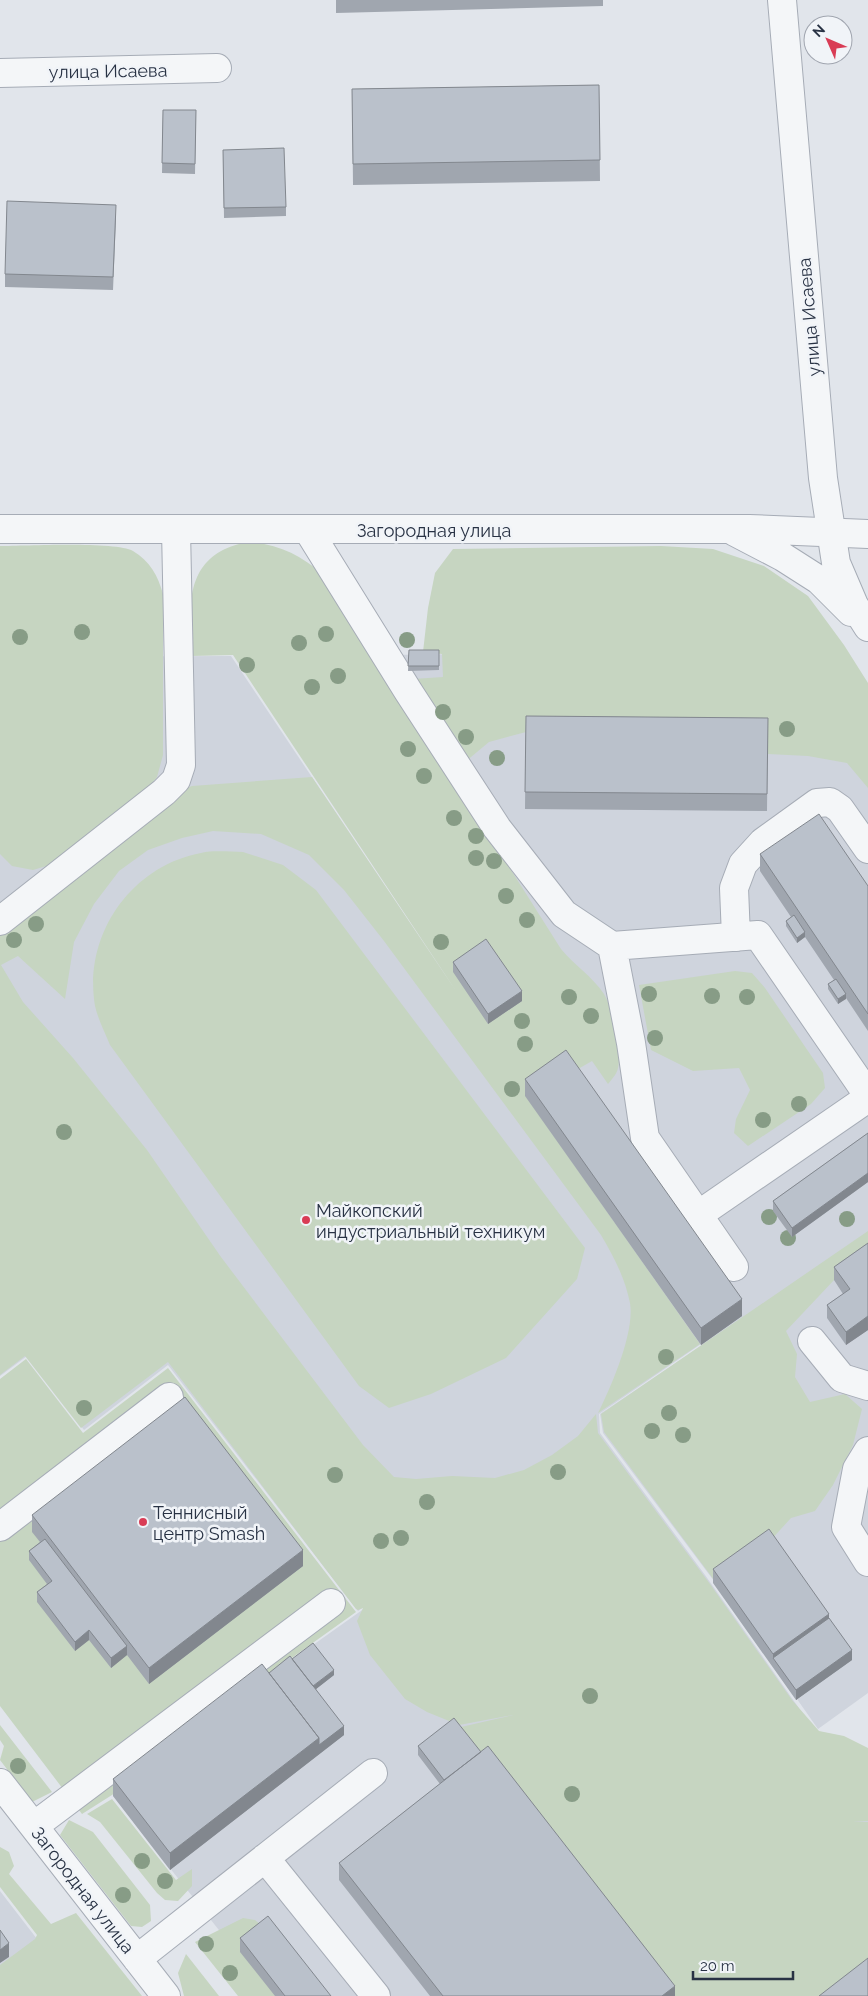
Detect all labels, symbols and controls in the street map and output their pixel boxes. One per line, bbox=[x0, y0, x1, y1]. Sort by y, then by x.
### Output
north arrow bbox=[803, 15, 853, 65]
text: N bbox=[809, 21, 828, 40]
street label: улица Исаева bbox=[48, 59, 168, 83]
street label: улица Исаева bbox=[793, 257, 825, 377]
street label: Загородная улица bbox=[357, 520, 511, 541]
place label: Майкопский индустриальный техникум bbox=[316, 1200, 545, 1242]
marker: Майкопский индустриальный техникум bbox=[300, 1214, 312, 1226]
place label: Теннисный центр Smash bbox=[153, 1502, 265, 1544]
marker: Теннисный центр Smash bbox=[137, 1516, 149, 1528]
street label: Загородная улица bbox=[27, 1823, 139, 1957]
scale bar bbox=[693, 1948, 793, 1980]
text: 20 m bbox=[700, 1957, 735, 1975]

